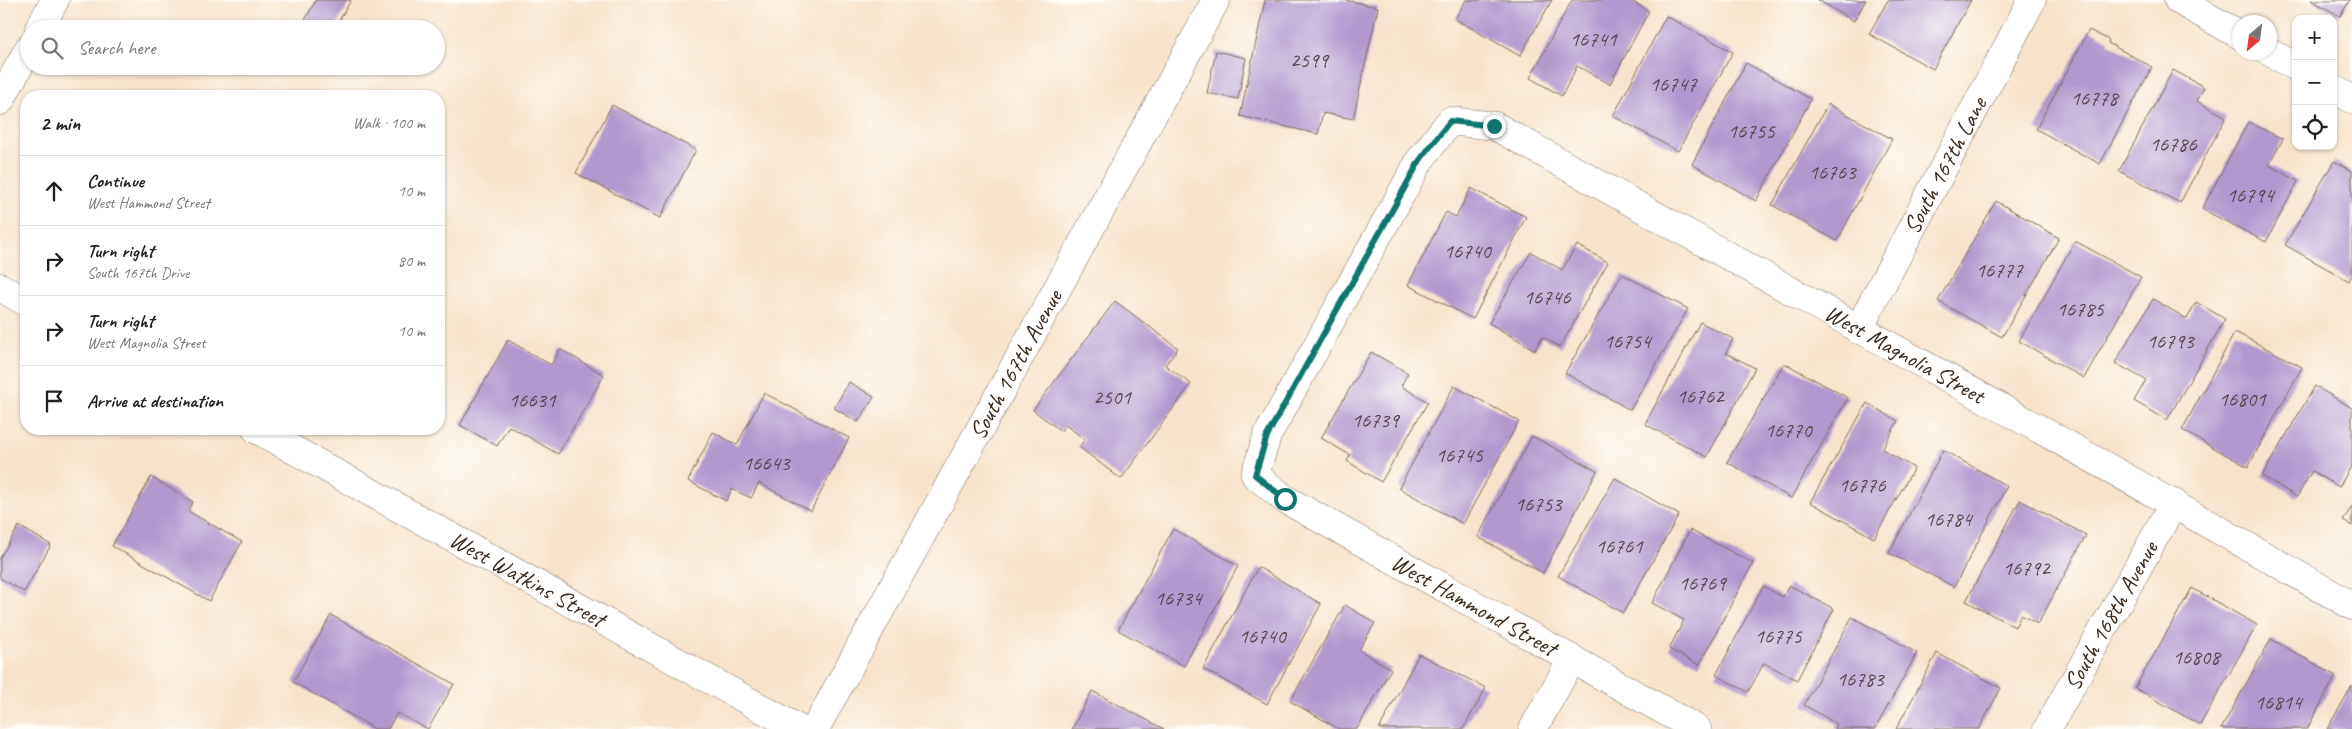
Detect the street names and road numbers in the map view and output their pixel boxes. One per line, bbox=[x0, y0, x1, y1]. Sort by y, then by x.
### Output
street label: South 167th Lane bbox=[1897, 90, 1994, 239]
street label: South 167th Avenue bbox=[962, 283, 1070, 444]
street label: West Magnolia Street bbox=[1820, 298, 1992, 411]
street label: West Watkins Street bbox=[445, 524, 613, 635]
street label: South 168th Avenue bbox=[2057, 534, 2165, 695]
street label: West Hammond Street bbox=[1386, 547, 1564, 664]

